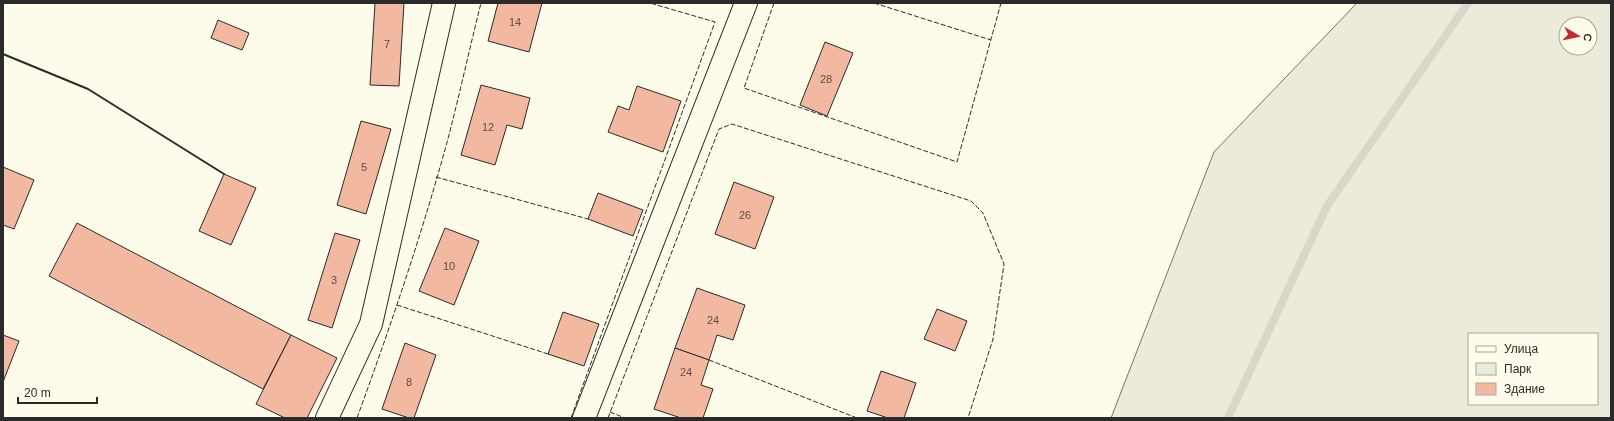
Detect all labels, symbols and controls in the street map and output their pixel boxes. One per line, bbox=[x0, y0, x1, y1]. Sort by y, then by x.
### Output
house number: 14 bbox=[509, 16, 521, 28]
north arrow bbox=[1558, 16, 1598, 56]
text: С bbox=[1581, 33, 1594, 42]
house number: 7 bbox=[384, 38, 390, 50]
house number: 28 bbox=[820, 73, 832, 85]
house number: 12 bbox=[482, 121, 494, 133]
house number: 5 bbox=[361, 161, 367, 173]
house number: 26 bbox=[739, 209, 751, 221]
house number: 10 bbox=[443, 260, 455, 272]
house number: 3 bbox=[331, 274, 337, 286]
house number: 24 bbox=[707, 314, 719, 326]
legend bbox=[1468, 333, 1598, 405]
text: Улица bbox=[1504, 342, 1538, 356]
text: Парк bbox=[1504, 362, 1532, 376]
house number: 24 bbox=[680, 366, 692, 378]
house number: 8 bbox=[406, 376, 412, 388]
scale bar bbox=[18, 379, 97, 405]
text: Здание bbox=[1504, 382, 1545, 396]
text: 20 m bbox=[24, 386, 51, 400]

